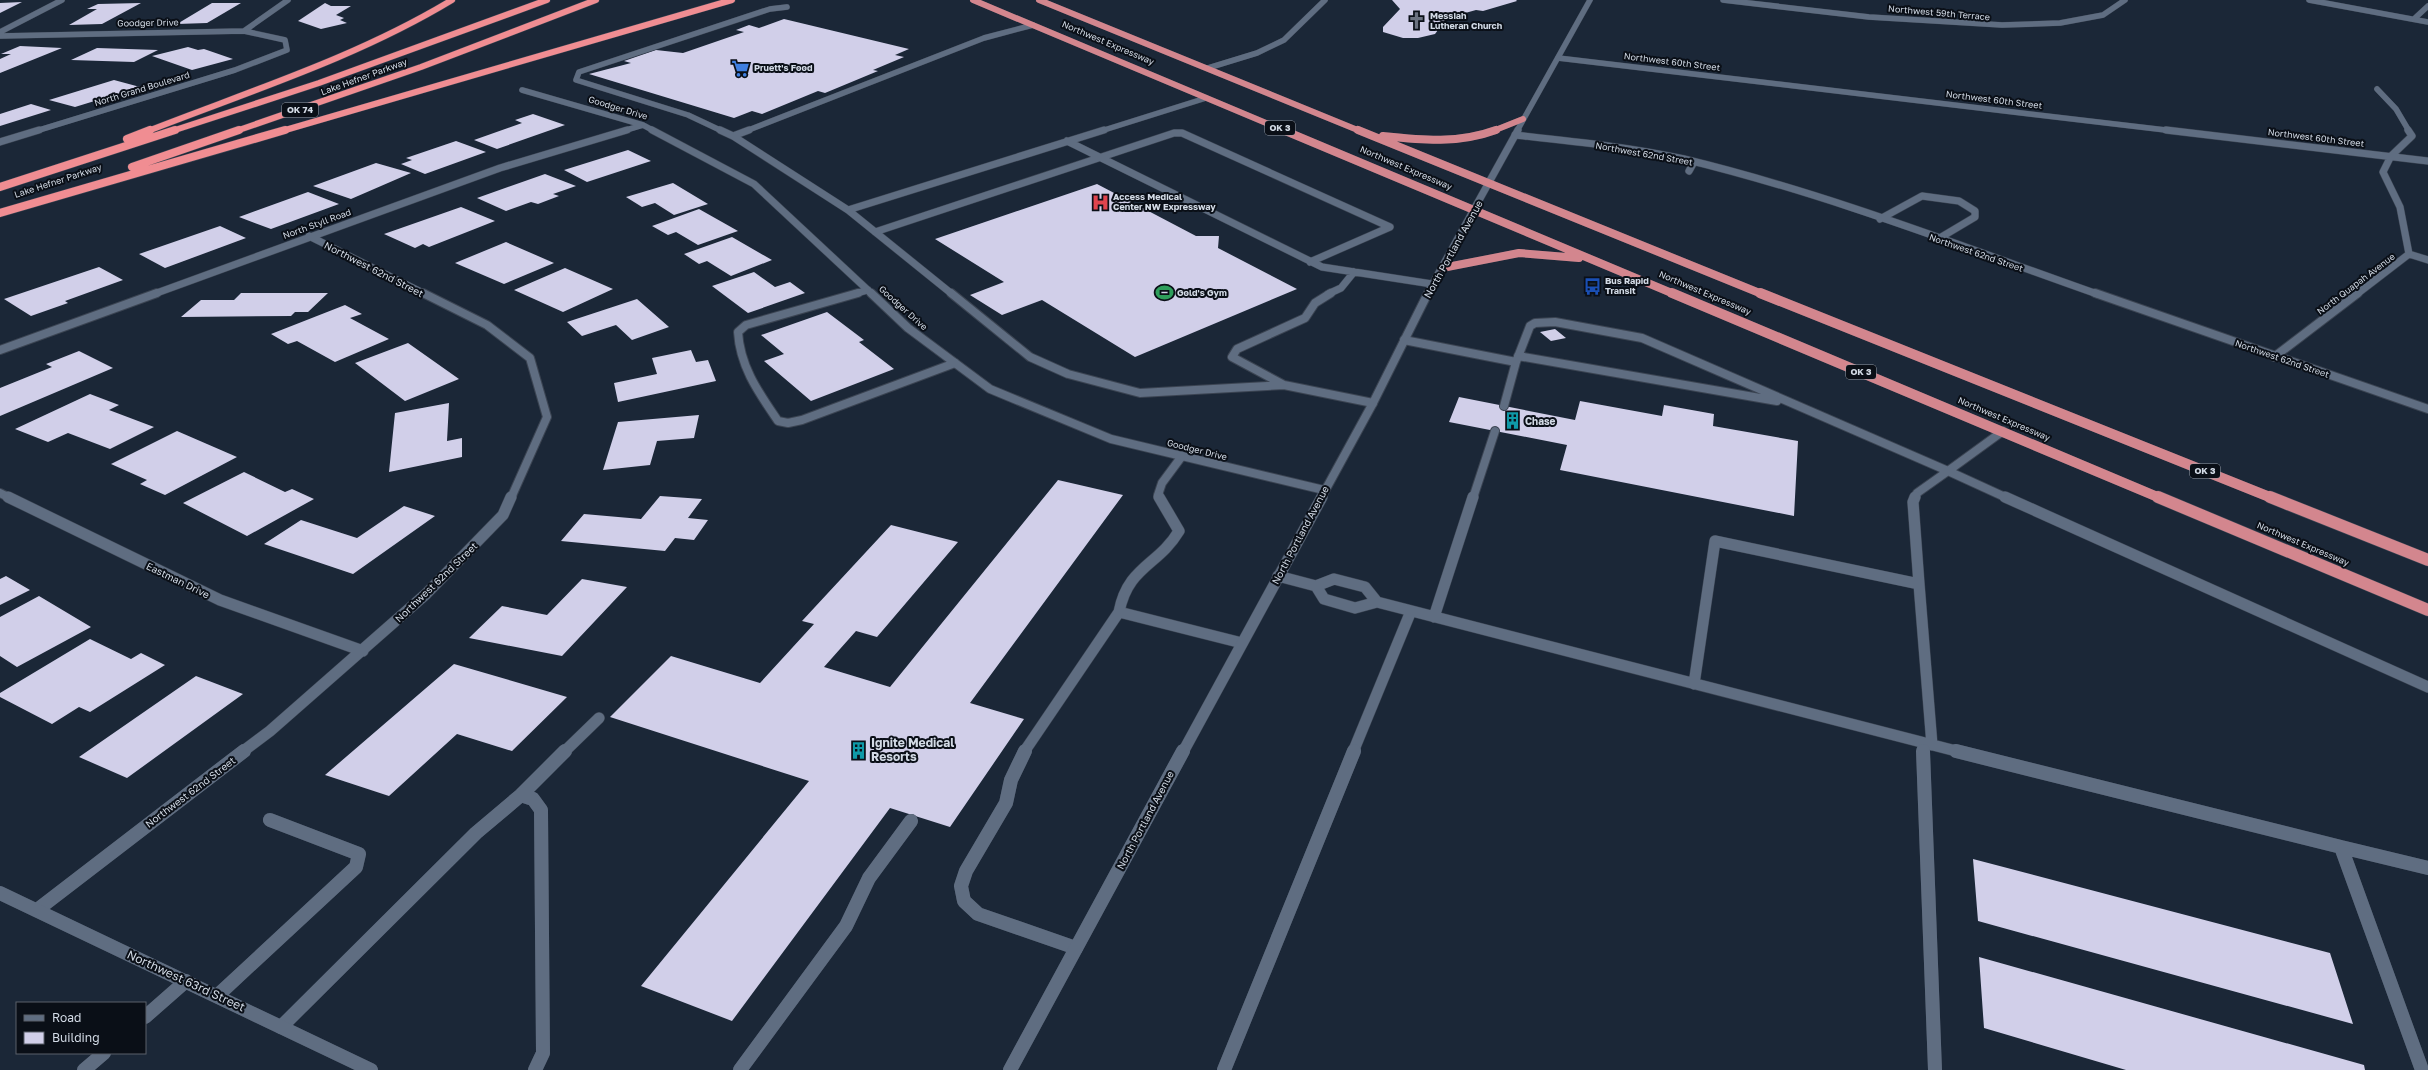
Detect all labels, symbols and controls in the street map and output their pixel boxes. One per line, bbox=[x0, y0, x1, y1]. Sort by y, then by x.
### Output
street label: Northwest 59th Terrace bbox=[1888, 3, 1990, 22]
place label: Messiah Lutheran Church bbox=[1430, 10, 1503, 31]
church icon: Messiah Lutheran Church bbox=[1407, 11, 1427, 31]
street label: Goodger Drive bbox=[117, 16, 179, 29]
street label: Northwest Expressway bbox=[1060, 18, 1156, 67]
street label: Northwest 60th Street bbox=[1623, 50, 1721, 73]
street label: Lake Hefner Parkway bbox=[319, 56, 409, 97]
supermarket icon: Pruett's Food bbox=[731, 58, 751, 78]
place label: Pruett's Food bbox=[754, 62, 813, 73]
street label: North Grand Boulevard bbox=[93, 69, 191, 108]
street label: Northwest 60th Street bbox=[1945, 88, 2043, 111]
street label: Goodger Drive bbox=[587, 93, 649, 122]
road number: OK 74 bbox=[282, 103, 318, 117]
road number: OK 3 bbox=[1265, 121, 1295, 135]
street label: Northwest 60th Street bbox=[2267, 126, 2365, 149]
street label: Northwest 62nd Street bbox=[1595, 140, 1694, 168]
street label: Northwest Expressway bbox=[1358, 143, 1454, 192]
street label: Lake Hefner Parkway bbox=[13, 161, 103, 200]
place label: Access Medical Center NW Expressway bbox=[1113, 191, 1216, 212]
hospital icon: Access Medical Center NW Expressway bbox=[1090, 192, 1110, 212]
street label: North Portland Avenue bbox=[1421, 198, 1485, 300]
street label: North Styll Road bbox=[281, 206, 352, 241]
street label: Northwest 62nd Street bbox=[1928, 231, 2025, 274]
street label: Northwest 62nd Street bbox=[322, 239, 426, 299]
street label: North Quapah Avenue bbox=[2315, 251, 2397, 316]
street label: Northwest Expressway bbox=[1657, 268, 1753, 317]
place label: Bus Rapid Transit bbox=[1605, 275, 1649, 296]
bus stop icon: Bus Rapid Transit bbox=[1582, 276, 1602, 296]
street label: Goodger Drive bbox=[877, 283, 930, 332]
sports icon: Gold's Gym bbox=[1154, 283, 1174, 303]
place label: Gold's Gym bbox=[1177, 287, 1227, 298]
street label: Northwest 62nd Street bbox=[2234, 337, 2331, 380]
road number: OK 3 bbox=[1846, 365, 1876, 379]
street label: Northwest Expressway bbox=[1956, 394, 2052, 443]
building icon: Chase bbox=[1502, 411, 1522, 431]
place label: Chase bbox=[1525, 415, 1556, 427]
street label: Goodger Drive bbox=[1166, 437, 1228, 462]
road number: OK 3 bbox=[2190, 464, 2220, 478]
street label: North Portland Avenue bbox=[1269, 484, 1331, 586]
street label: Northwest Expressway bbox=[2255, 519, 2351, 568]
street label: Northwest 62nd Street bbox=[392, 540, 480, 624]
street label: Eastman Drive bbox=[144, 560, 212, 601]
place label: Ignite Medical Resorts bbox=[871, 735, 954, 764]
building icon: Ignite Medical Resorts bbox=[848, 740, 868, 760]
street label: Northwest 62nd Street bbox=[143, 754, 237, 830]
street label: North Portland Avenue bbox=[1114, 769, 1176, 871]
street label: Northwest 63rd Street bbox=[125, 947, 248, 1015]
legend bbox=[16, 1002, 146, 1054]
text: Road bbox=[52, 1010, 81, 1025]
text: Building bbox=[52, 1030, 100, 1045]

